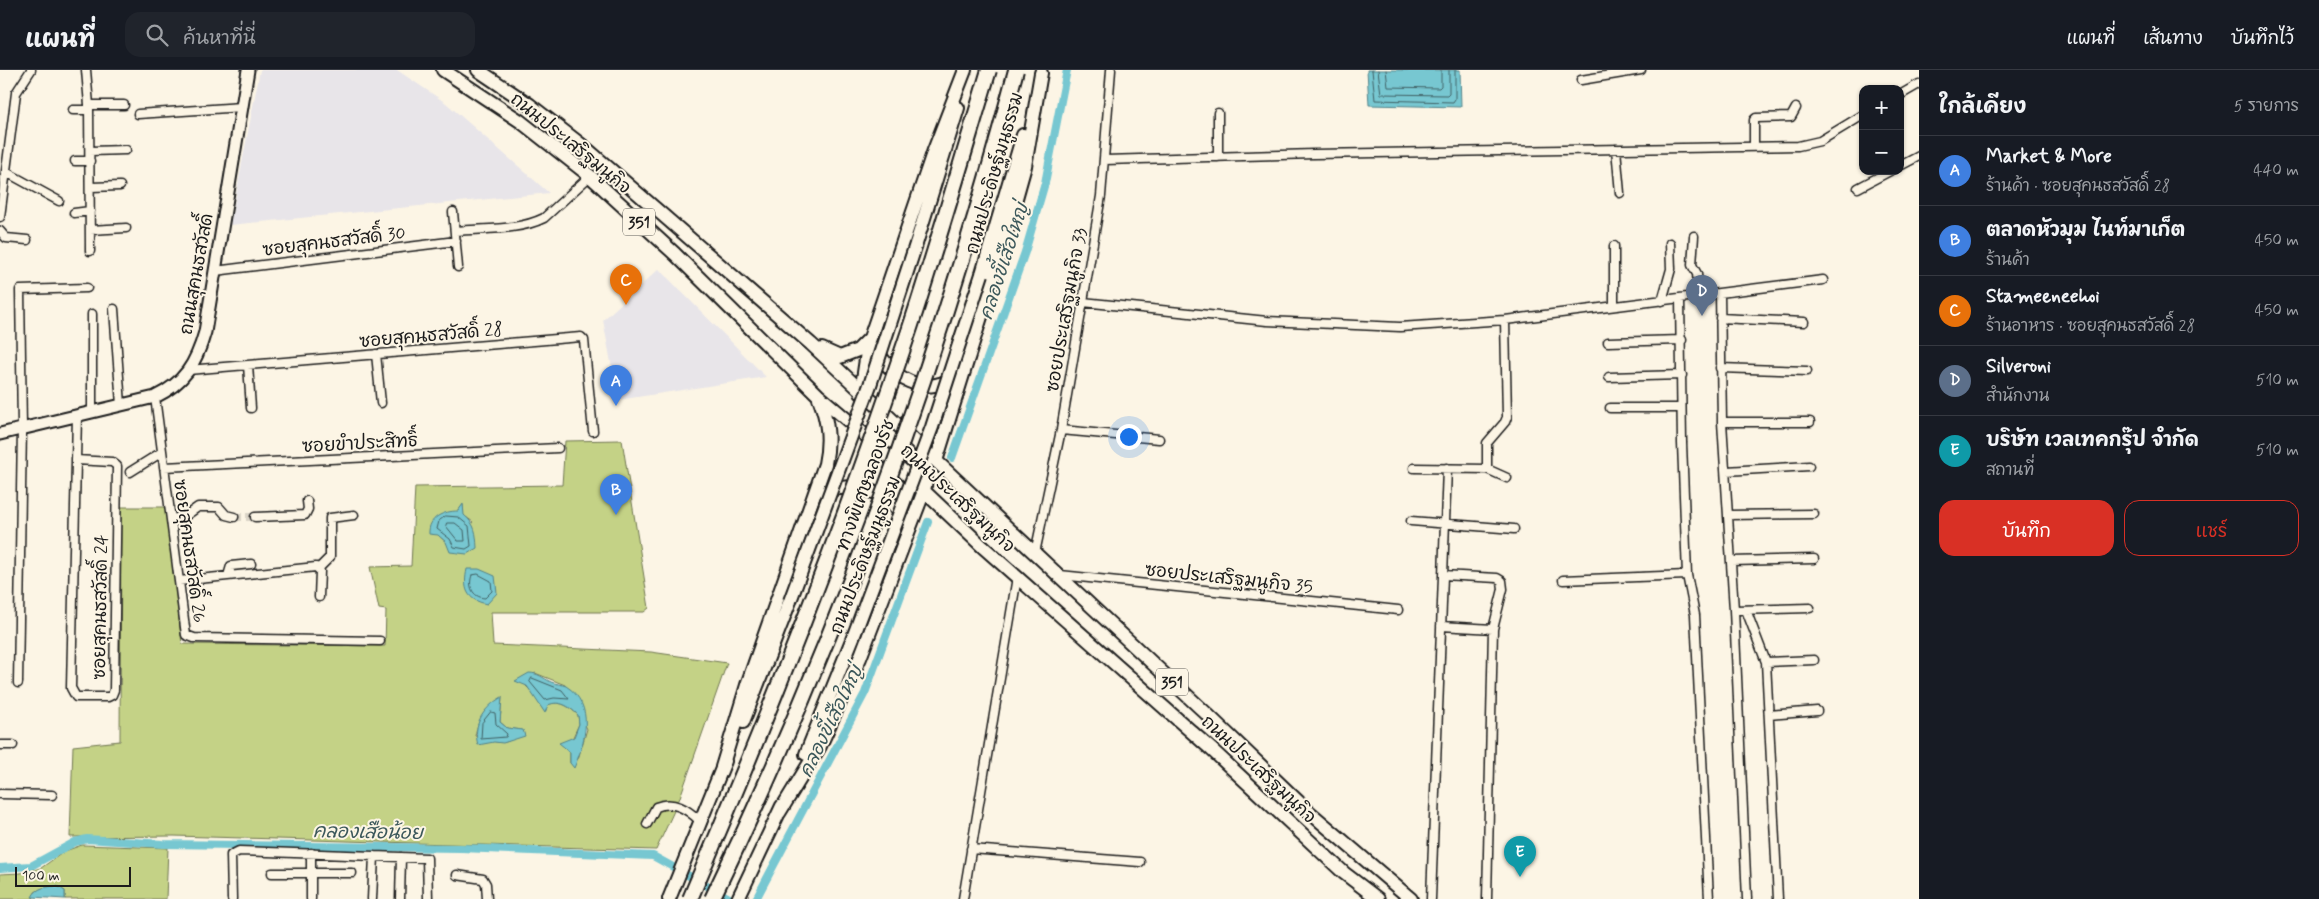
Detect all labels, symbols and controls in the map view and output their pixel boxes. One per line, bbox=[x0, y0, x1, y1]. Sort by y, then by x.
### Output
search box bbox=[125, 12, 475, 57]
icon: search bbox=[143, 21, 171, 49]
text: แผนที่ bbox=[25, 25, 95, 56]
text: ค้นหาที่นี่ bbox=[183, 26, 256, 51]
text: แผนที่ bbox=[2067, 27, 2115, 51]
text: เส้นทาง bbox=[2143, 27, 2203, 51]
text: บันทึกไว้ bbox=[2231, 27, 2294, 51]
map controls bbox=[1859, 85, 1904, 175]
button: + bbox=[1859, 85, 1904, 130]
street label: ถนนประเสริฐมนูกิจ bbox=[504, 88, 636, 201]
street label: ถนนประดิษฐ์มนูธรรม bbox=[958, 89, 1030, 257]
text: ใกล้เคียง bbox=[1939, 93, 2026, 121]
text: 5 รายการ bbox=[2234, 96, 2299, 117]
button: − bbox=[1859, 130, 1904, 175]
text: Market & More bbox=[1986, 144, 2112, 169]
text: A bbox=[1950, 160, 1960, 181]
text: 440 m bbox=[2253, 160, 2299, 181]
text: ร้านค้า · ซอยสุคนธสวัสดิ์ 28 bbox=[1986, 176, 2170, 197]
water label: คลองขี้เสือใหญ่ bbox=[968, 194, 1036, 323]
road number: 351 bbox=[623, 208, 655, 236]
street label: ถนนสุคนธสวัสดิ์ bbox=[168, 210, 220, 337]
street label: ซอยสุคนธสวัสดิ์ 30 bbox=[260, 215, 407, 264]
text: ตลาดหัวมุม ไนท์มาเก็ต bbox=[1986, 218, 2185, 243]
street label: ซอยประเสริฐมนูกิจ 33 bbox=[1041, 226, 1094, 394]
text: B bbox=[1950, 230, 1960, 251]
text: 450 m bbox=[2254, 230, 2299, 251]
text: ร้านค้า bbox=[1986, 250, 2030, 271]
pin: C bbox=[610, 264, 642, 305]
pin: D bbox=[1686, 275, 1718, 316]
text: Stameeneehoi bbox=[1986, 284, 2100, 309]
text: C bbox=[1949, 300, 1961, 321]
text: 450 m bbox=[2254, 300, 2299, 321]
street label: ซอยสุคนธสวัสดิ์ 28 bbox=[358, 312, 504, 355]
text: ร้านอาหาร · ซอยสุคนธสวัสดิ์ 28 bbox=[1986, 316, 2195, 337]
text: Silveroni bbox=[1986, 354, 2051, 379]
pin: A bbox=[600, 365, 632, 406]
text: D bbox=[1949, 370, 1961, 391]
text: 510 m bbox=[2256, 370, 2299, 391]
text: สำนักงาน bbox=[1986, 386, 2049, 407]
street label: ทางพิเศษฉลองรัช bbox=[831, 416, 901, 554]
street label: ซอยขำประสิทธิ์ bbox=[301, 423, 419, 459]
your location bbox=[1116, 424, 1142, 450]
text: บริษัท เวลเทคกรุ๊ป จำกัด bbox=[1986, 428, 2199, 453]
street label: ถนนประเสริฐมนูกิจ bbox=[894, 439, 1020, 559]
text: E bbox=[1950, 440, 1960, 461]
text: 510 m bbox=[2256, 440, 2299, 461]
text: สถานที่ bbox=[1986, 460, 2034, 481]
street label: ถนนประดิษฐ์มนูธรรม bbox=[823, 472, 908, 638]
pin: B bbox=[600, 474, 632, 515]
street label: ซอยสุคนธสวัสดิ์ 26 bbox=[166, 477, 217, 624]
button: บันทึก bbox=[1939, 500, 2114, 556]
button: แชร์ bbox=[2124, 500, 2299, 556]
street label: ซอยสุคนธสวัสดิ์ 24 bbox=[81, 534, 115, 680]
street label: ซอยประเสริฐมนูกิจ 35 bbox=[1144, 558, 1314, 601]
water label: คลองขี้เสือใหญ่ bbox=[788, 655, 871, 781]
road number: 351 bbox=[1156, 668, 1188, 696]
street label: ถนนประเสริฐมนูกิจ bbox=[1195, 710, 1321, 830]
water label: คลองเสือน้อย bbox=[313, 818, 425, 846]
pin: E bbox=[1504, 836, 1536, 877]
scale bar bbox=[15, 864, 131, 887]
text: 100 m bbox=[22, 867, 60, 885]

